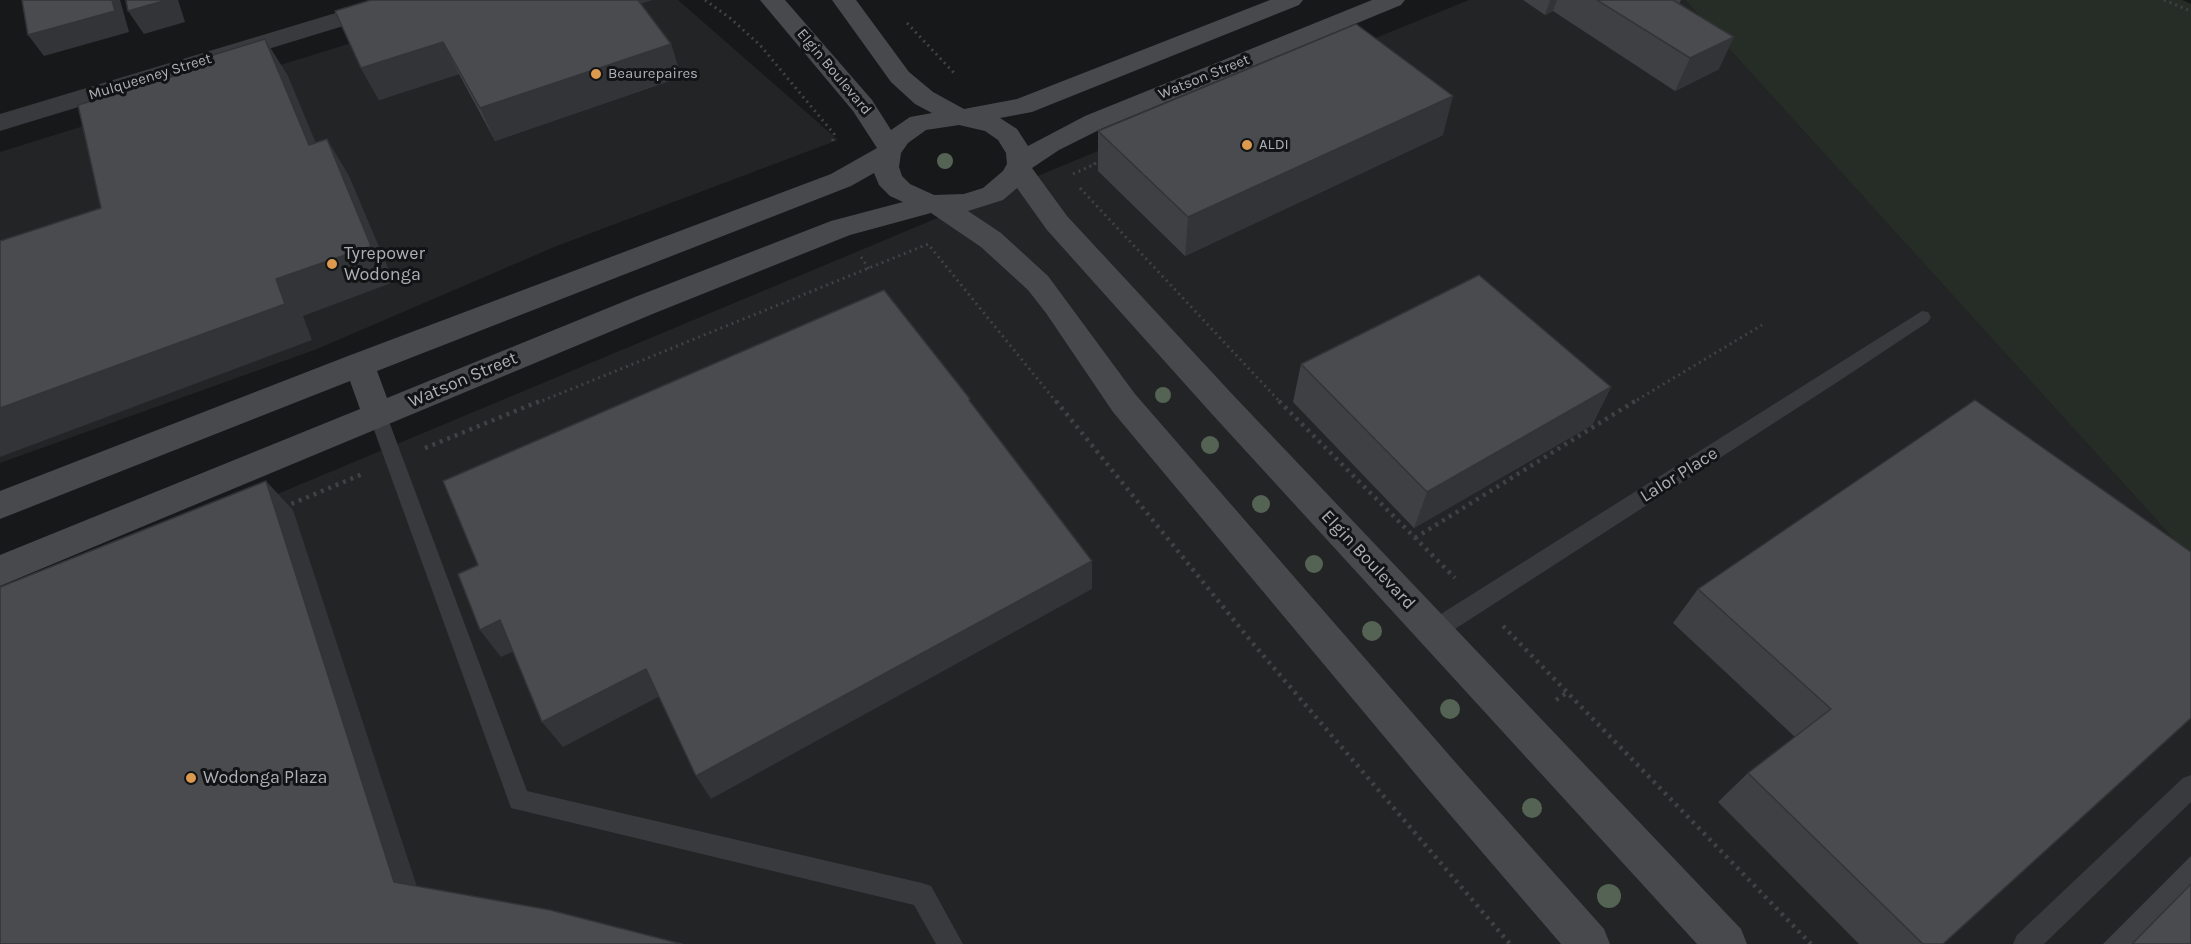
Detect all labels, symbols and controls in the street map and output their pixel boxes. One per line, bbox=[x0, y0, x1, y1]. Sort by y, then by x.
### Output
street label: Elgin Boulevard bbox=[793, 25, 875, 119]
street label: Mulqueeney Street bbox=[86, 50, 214, 104]
street label: Watson Street bbox=[1156, 51, 1252, 103]
place label: Beaurepaires bbox=[608, 65, 698, 83]
marker: Beaurepaires bbox=[589, 67, 603, 81]
place label: ALDI bbox=[1259, 136, 1289, 154]
marker: ALDI bbox=[1240, 138, 1254, 152]
place label: Tyrepower Wodonga bbox=[344, 243, 425, 286]
marker: Tyrepower Wodonga bbox=[325, 257, 339, 271]
street label: Watson Street bbox=[405, 347, 521, 413]
street label: Lalor Place bbox=[1636, 443, 1722, 507]
street label: Elgin Boulevard bbox=[1316, 506, 1420, 614]
place label: Wodonga Plaza bbox=[203, 767, 327, 789]
marker: Wodonga Plaza bbox=[184, 771, 198, 785]

